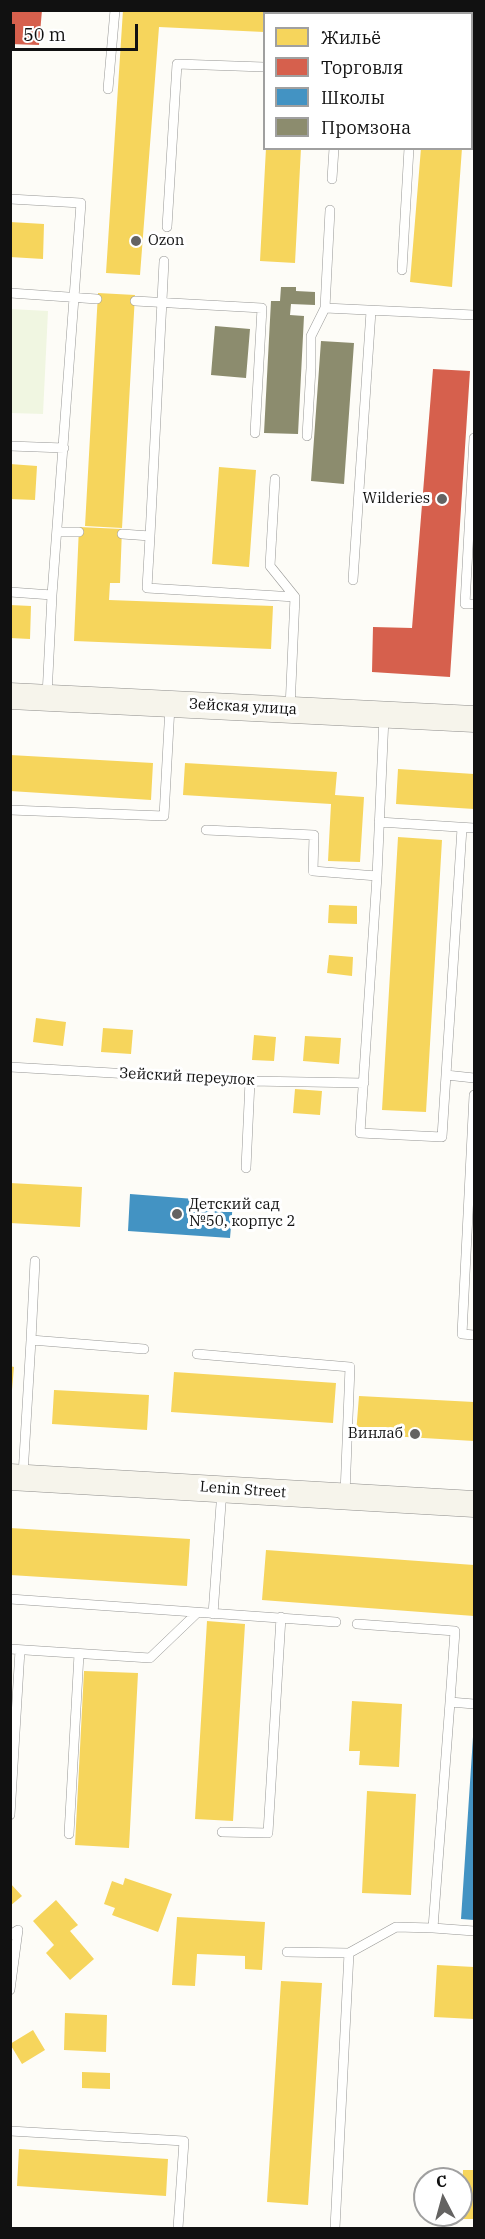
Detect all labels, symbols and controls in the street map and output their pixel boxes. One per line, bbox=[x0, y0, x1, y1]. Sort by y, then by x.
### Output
scale bar bbox=[15, 12, 141, 50]
legend bbox=[263, 12, 473, 150]
text: 50 m bbox=[23, 23, 66, 46]
text: Жильё bbox=[321, 26, 381, 49]
text: Торговля bbox=[321, 56, 403, 79]
text: Школы bbox=[321, 86, 385, 109]
text: Промзона bbox=[321, 116, 411, 139]
place label: Ozon bbox=[148, 232, 184, 250]
marker: Ozon bbox=[129, 234, 143, 248]
place label: Wilderies bbox=[363, 490, 430, 508]
marker: Wilderies bbox=[435, 492, 449, 506]
street label: Зейская улица bbox=[189, 695, 297, 719]
street label: Зейский переулок bbox=[119, 1064, 255, 1090]
place label: Детский сад №50, корпус 2 bbox=[189, 1196, 295, 1231]
marker: Детский сад №50, корпус 2 bbox=[170, 1207, 184, 1221]
place label: Винлаб bbox=[348, 1425, 403, 1443]
marker: Винлаб bbox=[408, 1427, 422, 1441]
street label: Lenin Street bbox=[199, 1478, 287, 1502]
north arrow bbox=[413, 2167, 473, 2227]
text: С bbox=[435, 2171, 448, 2192]

